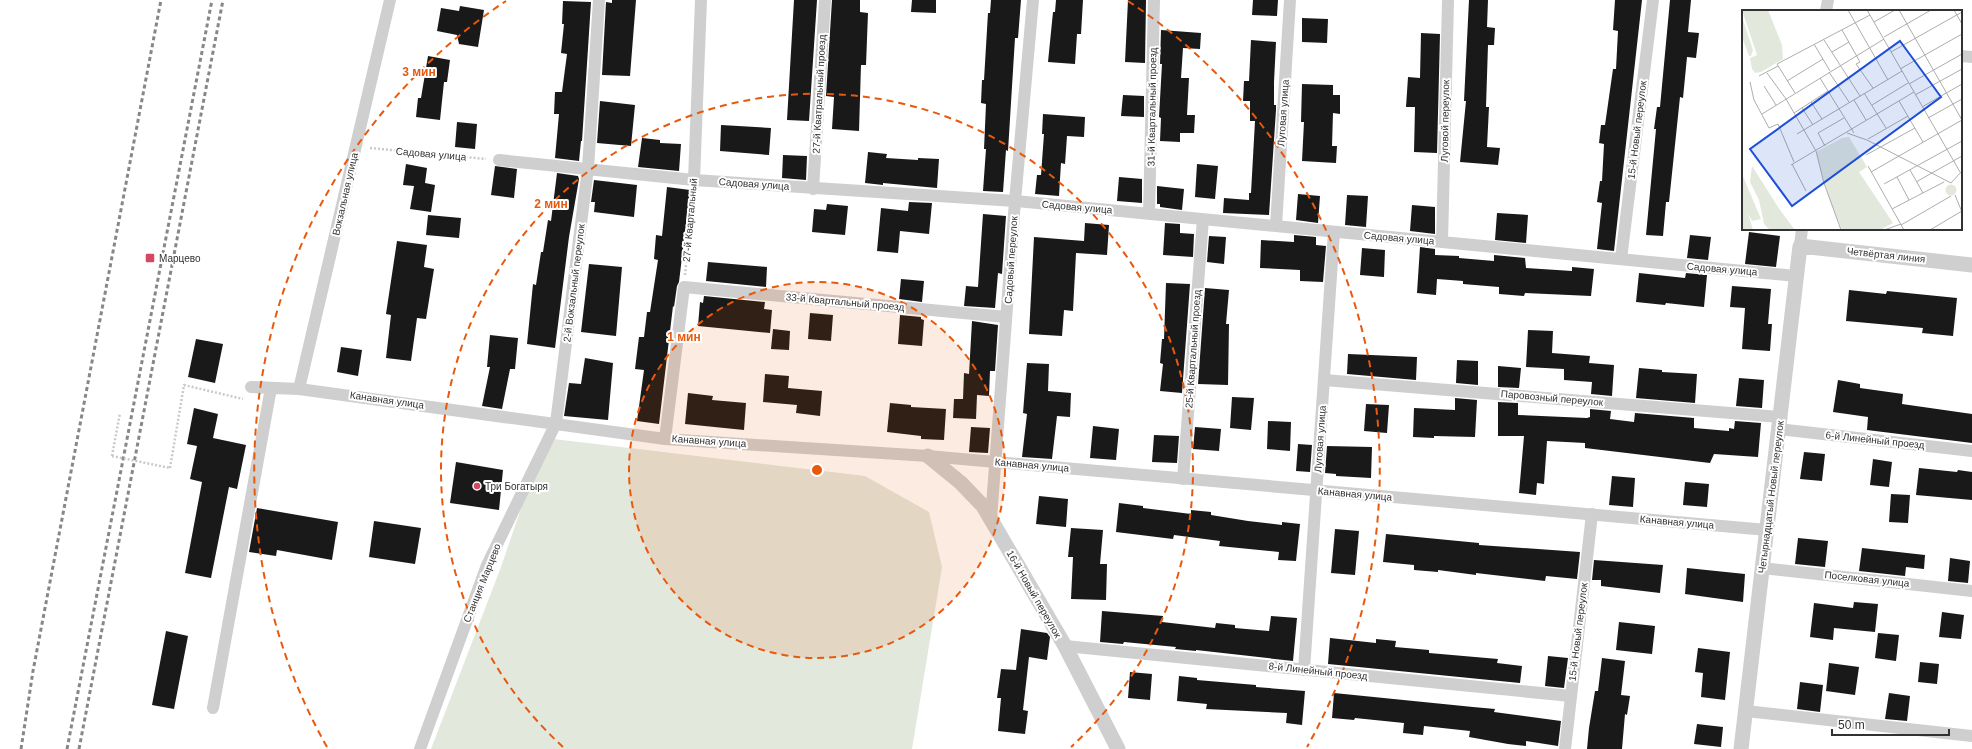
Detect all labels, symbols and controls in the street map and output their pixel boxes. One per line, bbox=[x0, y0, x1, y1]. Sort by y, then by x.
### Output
inset map bbox=[1742, 10, 1962, 230]
street label: 27-й Кватральный проезд bbox=[810, 34, 828, 154]
street label: 31-й Квартальный проезд bbox=[1145, 47, 1159, 167]
text: 3 мин bbox=[402, 65, 436, 79]
street label: Луговая улица bbox=[1275, 79, 1291, 147]
street label: Луговой переулок bbox=[1439, 79, 1451, 162]
street label: 15-й Новый переулок bbox=[1626, 80, 1649, 180]
street label: Садовая улица bbox=[395, 145, 467, 163]
street label: Вокзальная улица bbox=[330, 151, 360, 236]
street label: Садовая улица bbox=[718, 176, 790, 192]
street label: 27-й Квартальный bbox=[681, 178, 699, 262]
text: 2 мин bbox=[534, 197, 568, 211]
street label: Садовая улица bbox=[1041, 198, 1113, 216]
street label: Садовый переулок bbox=[1002, 215, 1020, 304]
street label: 2-й Вокзальный переулок bbox=[561, 223, 587, 343]
street label: Садовая улица bbox=[1363, 229, 1435, 247]
street label: Четвёртая линия bbox=[1846, 245, 1926, 265]
marker: Марцево bbox=[144, 252, 156, 264]
place label: Марцево bbox=[159, 253, 201, 264]
street label: Садовая улица bbox=[1686, 260, 1758, 278]
street label: 25-й Квартальный проезд bbox=[1183, 289, 1203, 409]
street label: 33-й Квартальный проезд bbox=[785, 291, 905, 313]
text: 1 мин bbox=[667, 330, 701, 344]
street label: Паровозный переулок bbox=[1500, 388, 1604, 408]
street label: Канавная улица bbox=[349, 389, 425, 411]
street label: Луговая улица bbox=[1312, 405, 1328, 473]
street label: Четырнадцатый Новый переулок bbox=[1756, 419, 1786, 574]
street label: 6-й Линейный проезд bbox=[1825, 429, 1925, 451]
street label: Канавная улица bbox=[671, 433, 747, 449]
street label: Канавная улица bbox=[994, 456, 1070, 474]
centre of rings bbox=[810, 463, 824, 477]
marker: Три Богатыря bbox=[472, 481, 482, 491]
place label: Три Богатыря bbox=[485, 481, 548, 492]
street label: Канавная улица bbox=[1317, 485, 1393, 503]
street label: Канавная улица bbox=[1639, 513, 1715, 531]
street label: Станция Марцево bbox=[461, 542, 503, 624]
street label: 16-й Новый переулок bbox=[1004, 548, 1064, 640]
street label: Поселковая улица bbox=[1824, 569, 1910, 589]
street label: 15-й Новый переулок bbox=[1567, 582, 1590, 682]
street label: 8-й Линейный проезд bbox=[1268, 660, 1368, 682]
scale bar bbox=[1832, 711, 1949, 737]
text: 50 m bbox=[1838, 718, 1865, 732]

